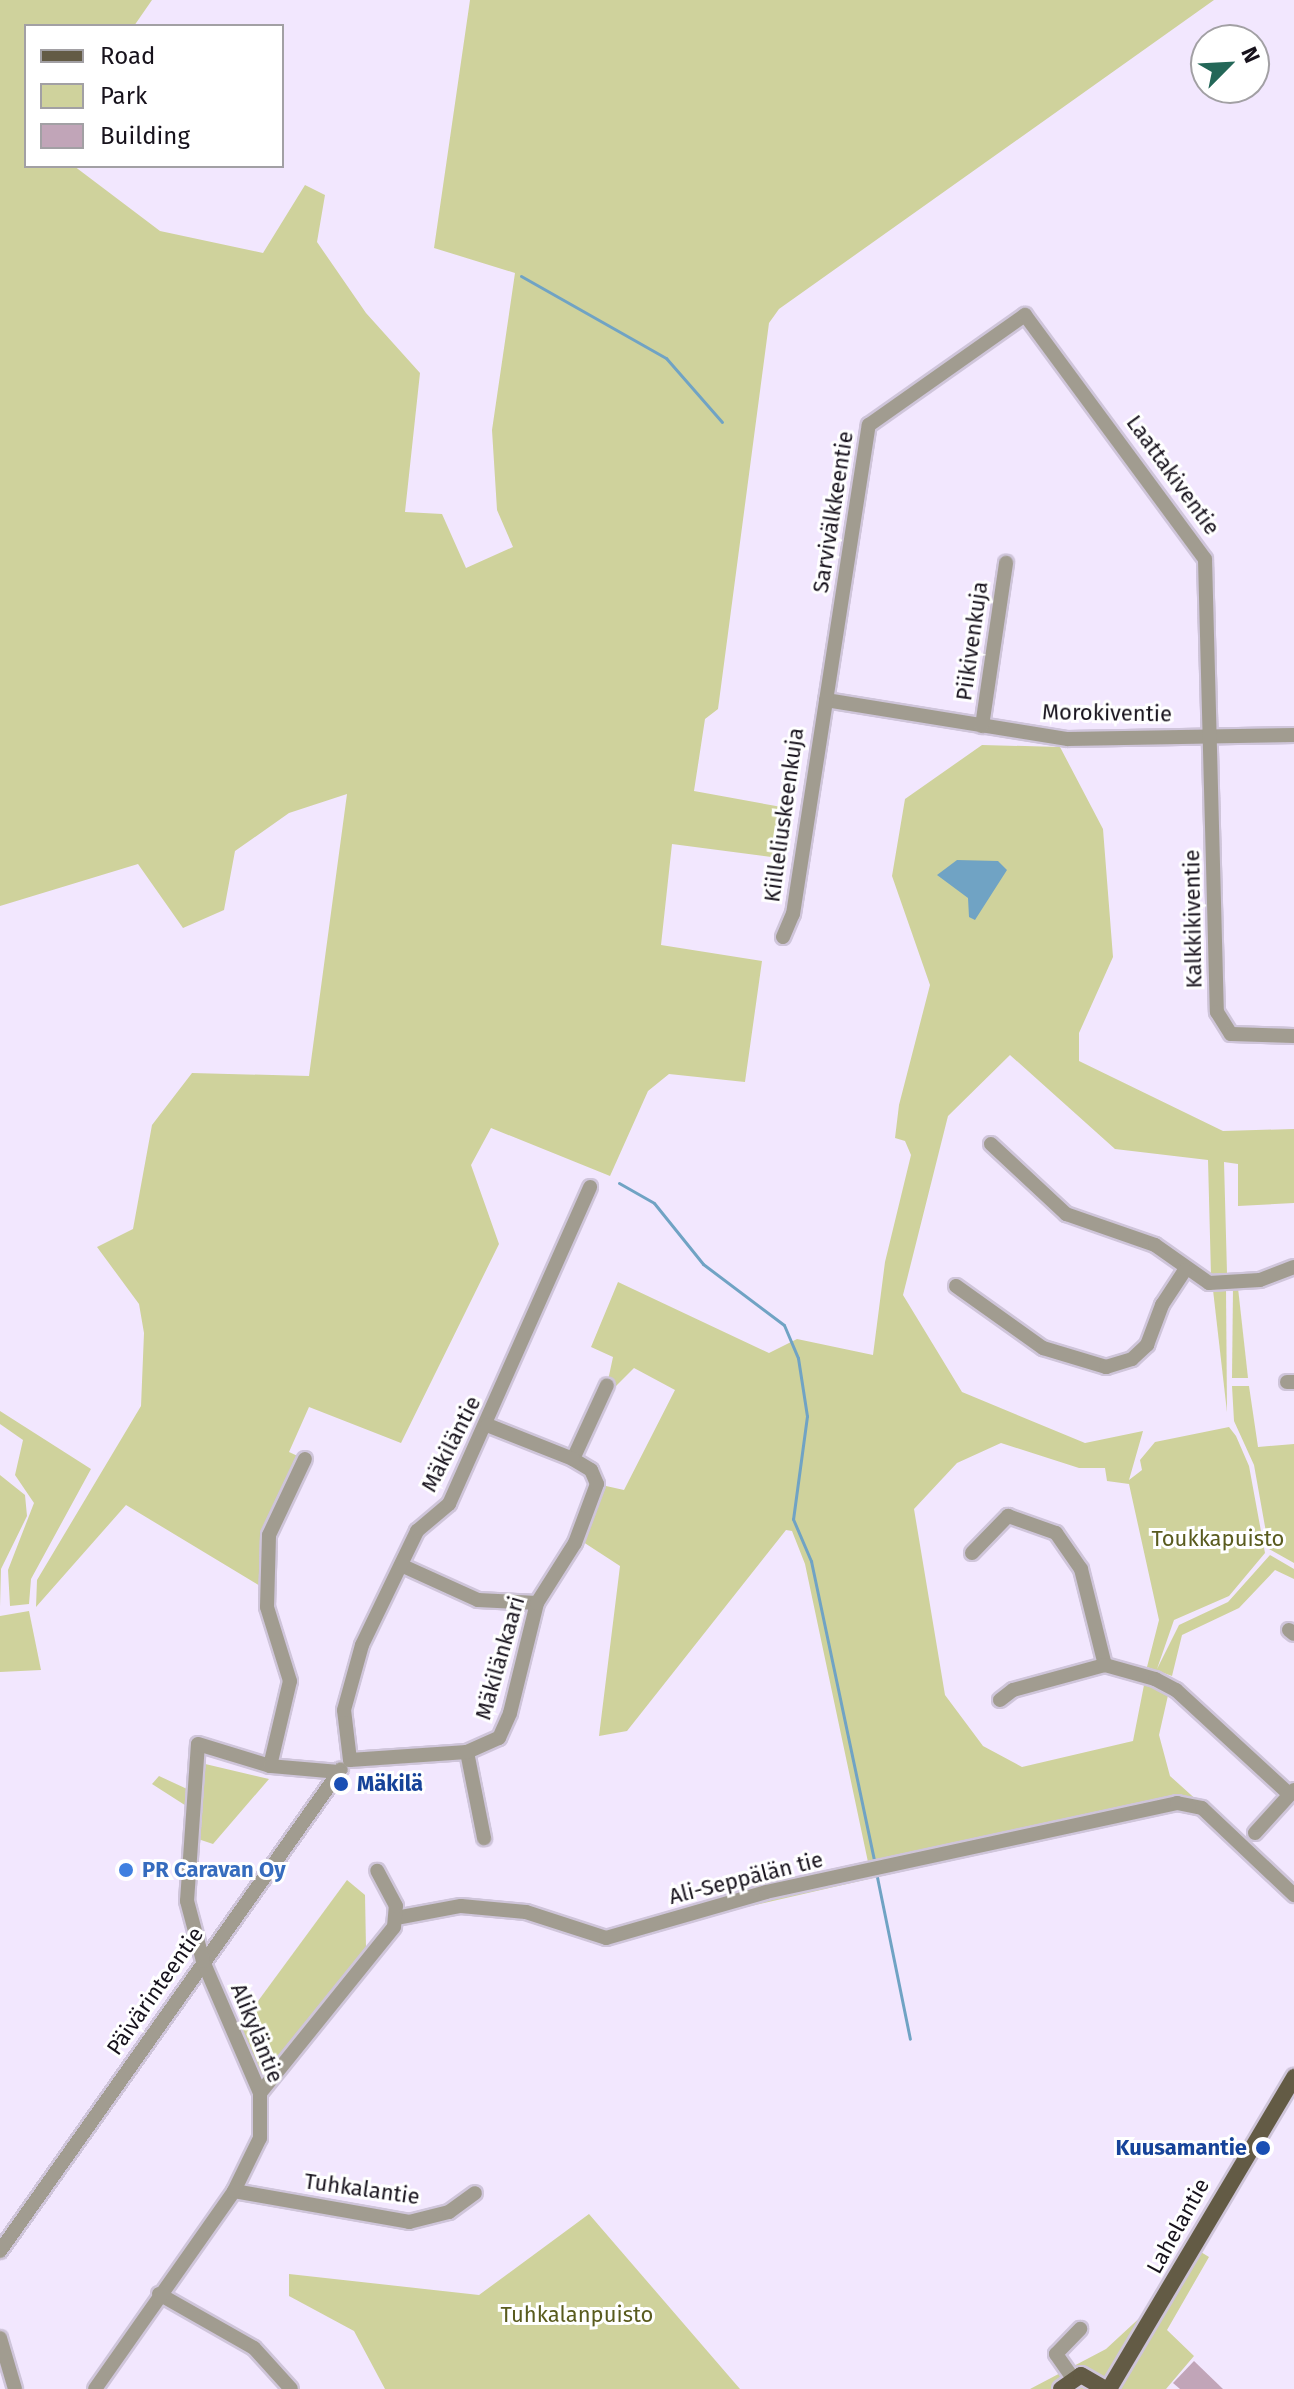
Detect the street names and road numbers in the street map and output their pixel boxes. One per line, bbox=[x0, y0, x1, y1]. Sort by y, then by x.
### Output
street label: Laattakiventie bbox=[1121, 410, 1225, 540]
street label: Sarvivälkkeentie bbox=[807, 429, 859, 595]
street label: Piikivenkuja bbox=[951, 580, 993, 702]
street label: Morokiventie bbox=[1042, 699, 1172, 727]
street label: Kiilleliuskeenkuja bbox=[759, 726, 809, 904]
street label: Kalkkikiventie bbox=[1179, 849, 1207, 989]
street label: Mäkiläntie bbox=[416, 1392, 486, 1496]
street label: Mäkilänkaari bbox=[470, 1593, 530, 1723]
street label: Ali-Seppälän tie bbox=[666, 1846, 826, 1910]
street label: Päivärinteentie bbox=[101, 1922, 209, 2060]
street label: Alikyläntie bbox=[225, 1980, 289, 2086]
street label: Tuhkalantie bbox=[303, 2168, 421, 2210]
street label: Lahelantie bbox=[1141, 2174, 1215, 2278]

